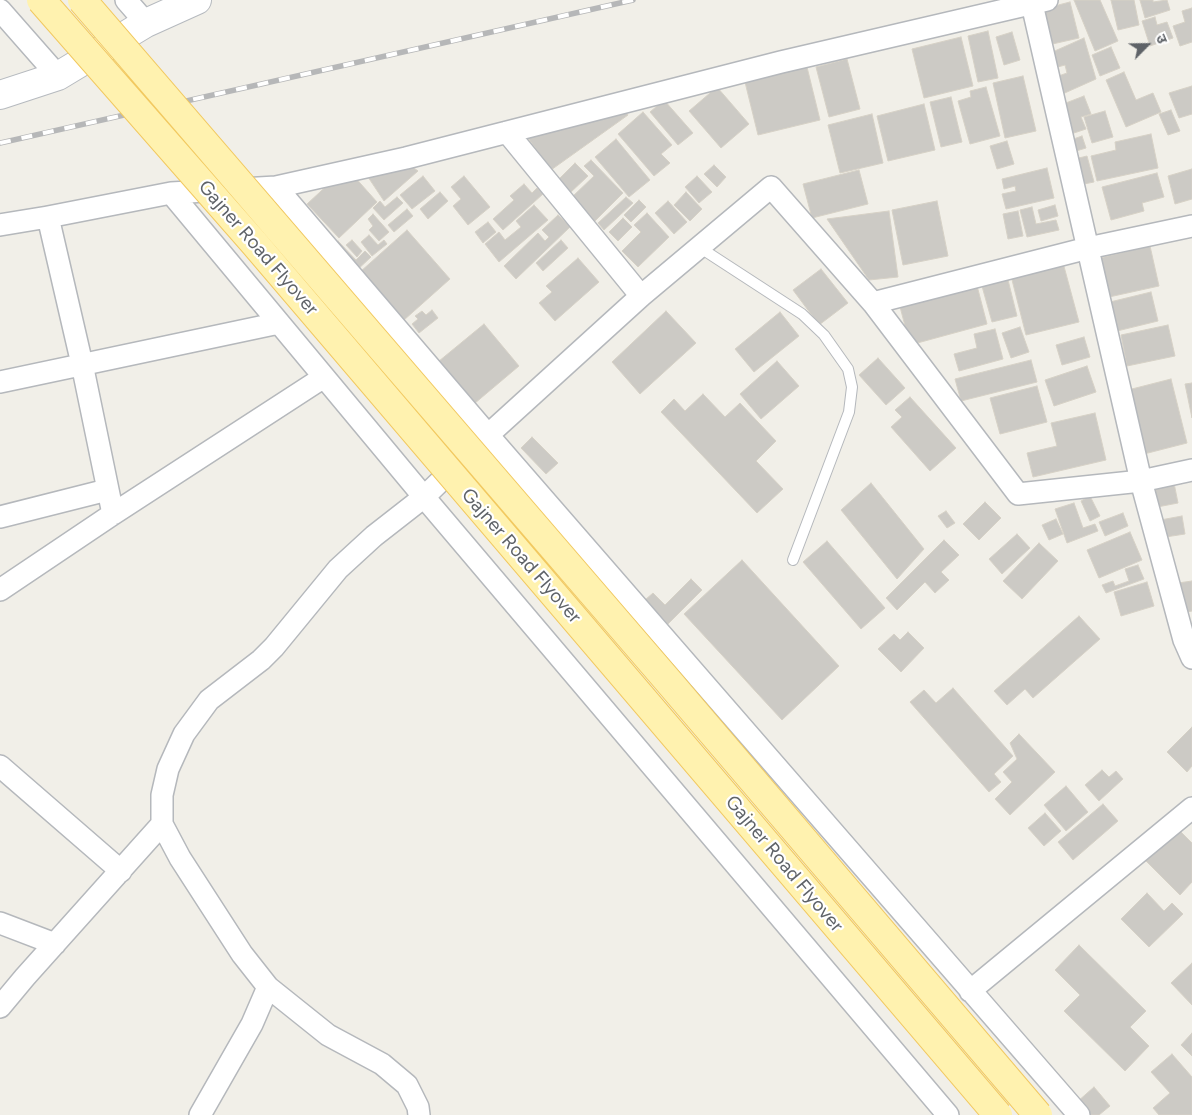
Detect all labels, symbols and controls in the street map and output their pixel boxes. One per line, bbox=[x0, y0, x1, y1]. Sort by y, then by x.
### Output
north arrow bbox=[1122, 20, 1172, 70]
text: उ bbox=[1152, 32, 1171, 46]
street label: Gajner Road Flyover bbox=[193, 176, 323, 320]
street label: Gajner Road Flyover bbox=[456, 484, 586, 628]
street label: Gajner Road Flyover bbox=[720, 791, 848, 937]

